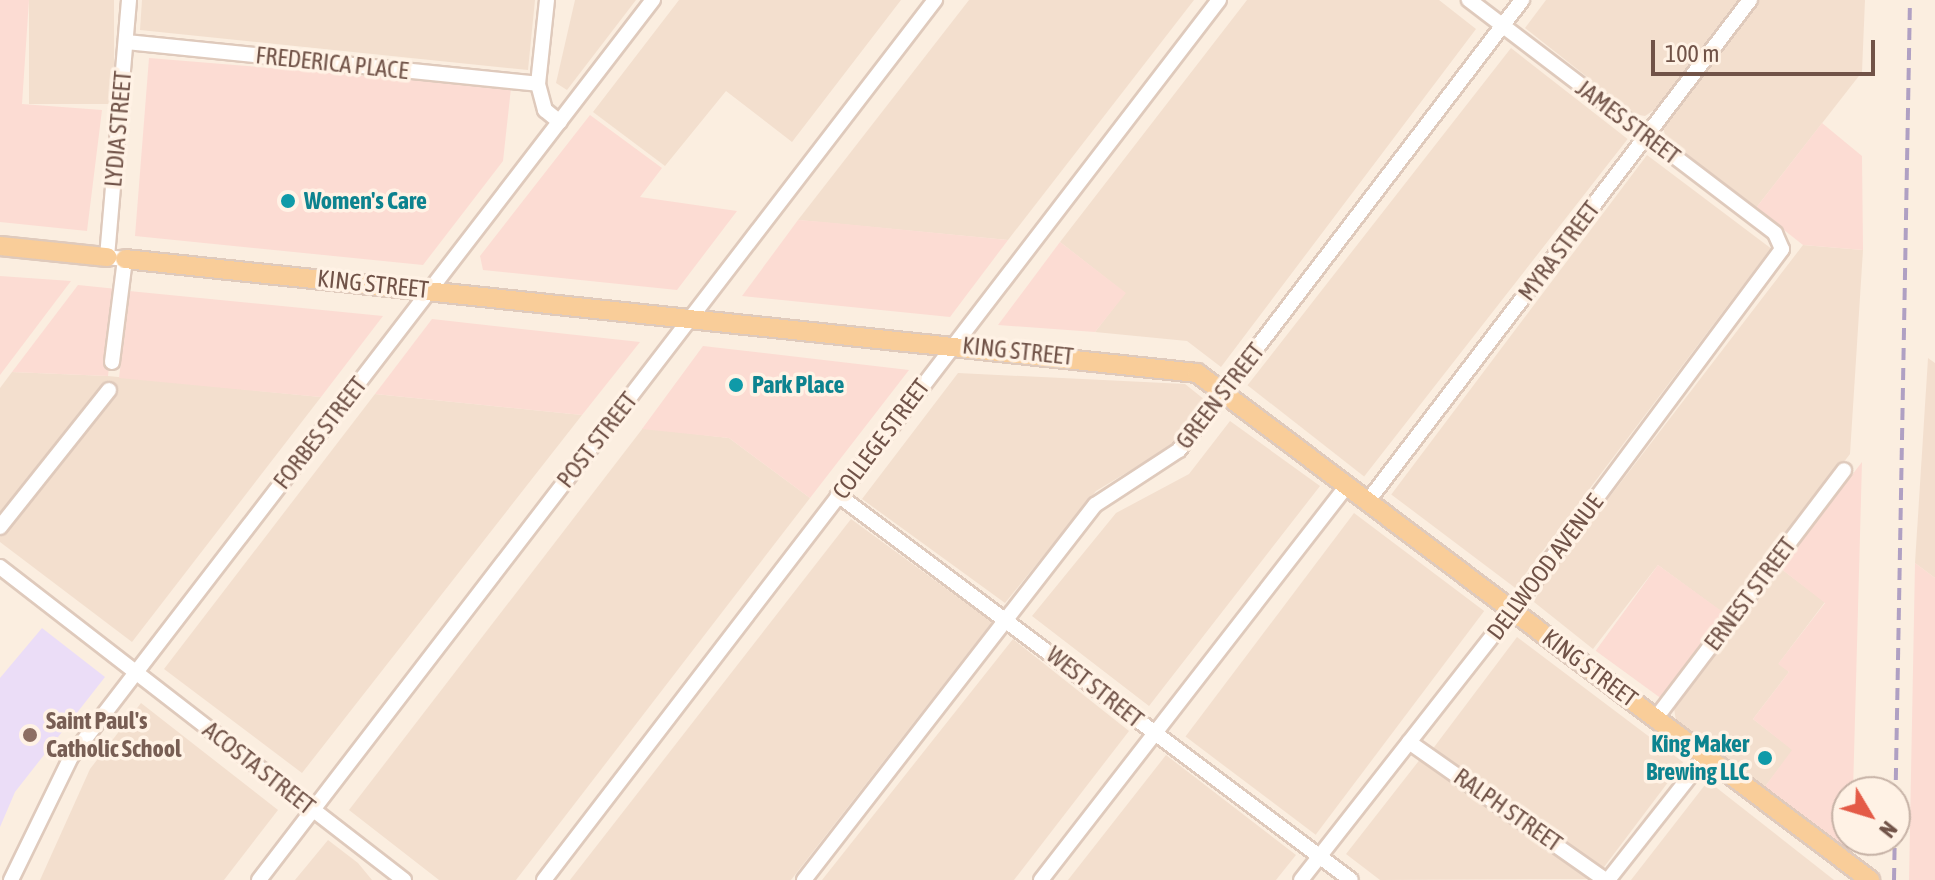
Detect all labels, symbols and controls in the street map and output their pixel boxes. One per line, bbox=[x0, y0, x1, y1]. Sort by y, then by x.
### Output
scale bar bbox=[1655, 24, 1879, 74]
text: 100 m bbox=[1665, 40, 1719, 67]
street label: FREDERICA PLACE bbox=[254, 41, 410, 85]
street label: LYDIA STREET bbox=[99, 70, 137, 188]
street label: JAMES STREET bbox=[1570, 74, 1686, 170]
place label: Women's Care bbox=[304, 187, 427, 215]
marker: Women's Care bbox=[279, 192, 297, 210]
street label: MYRA STREET bbox=[1512, 195, 1606, 307]
street label: KING STREET bbox=[316, 264, 430, 304]
street label: KING STREET bbox=[961, 331, 1075, 371]
street label: GREEN STREET bbox=[1170, 337, 1270, 455]
street label: FORBES STREET bbox=[267, 371, 373, 495]
place label: Park Place bbox=[752, 371, 844, 399]
street label: COLLEGE STREET bbox=[826, 373, 936, 505]
marker: Park Place bbox=[727, 376, 745, 394]
street label: POST STREET bbox=[551, 387, 643, 493]
street label: DELLWOOD AVENUE bbox=[1481, 489, 1609, 645]
street label: ERNEST STREET bbox=[1698, 532, 1802, 656]
street label: KING STREET bbox=[1537, 623, 1643, 713]
street label: WEST STREET bbox=[1041, 640, 1149, 734]
place label: Saint Paul's Catholic School bbox=[46, 707, 181, 763]
street label: ACOSTA STREET bbox=[197, 715, 321, 821]
marker: Saint Paul's Catholic School bbox=[21, 726, 39, 744]
place label: King Maker Brewing LLC bbox=[1646, 730, 1749, 786]
marker: King Maker Brewing LLC bbox=[1756, 749, 1774, 767]
street label: RALPH STREET bbox=[1448, 762, 1568, 858]
north arrow bbox=[1831, 776, 1911, 856]
text: N bbox=[1874, 816, 1903, 843]

